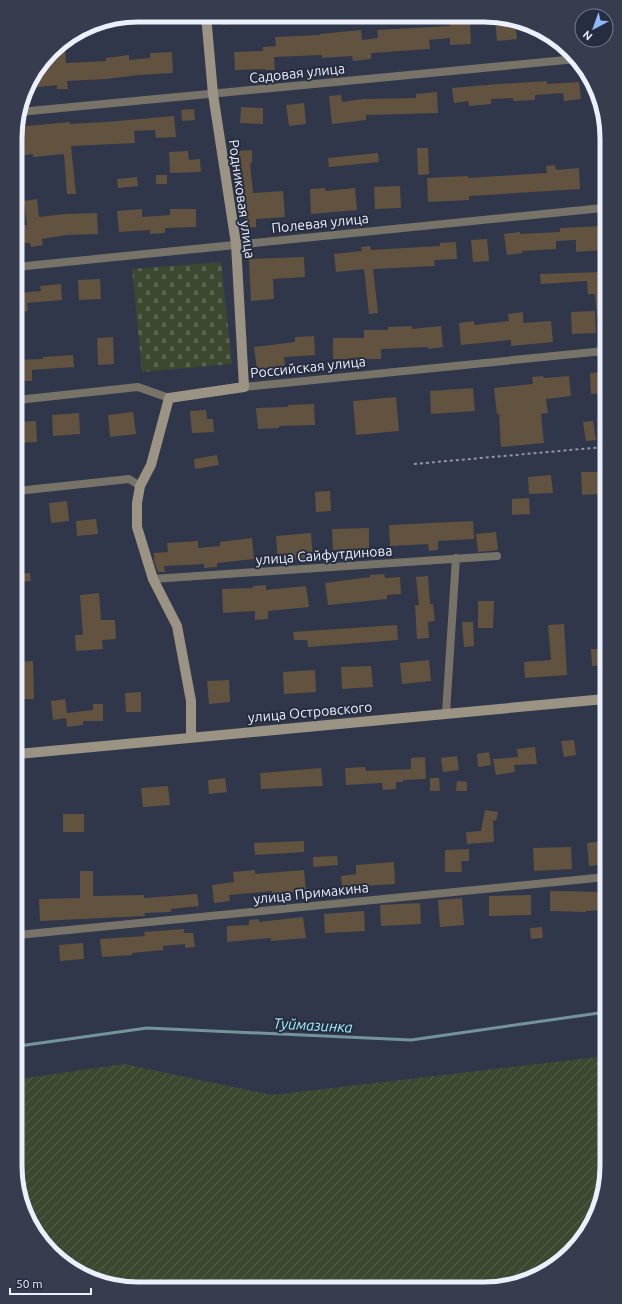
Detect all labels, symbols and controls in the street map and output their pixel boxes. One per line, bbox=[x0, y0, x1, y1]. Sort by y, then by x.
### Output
north arrow bbox=[574, 8, 614, 48]
text: N bbox=[580, 28, 594, 43]
street label: Садовая улица bbox=[248, 60, 346, 86]
street label: Родниковая улица bbox=[226, 138, 258, 260]
street label: Полевая улица bbox=[271, 210, 369, 236]
street label: Российская улица bbox=[249, 353, 367, 381]
street label: улица Сайфутдинова bbox=[255, 542, 393, 568]
street label: улица Островского bbox=[247, 699, 373, 725]
street label: улица Примакина bbox=[253, 879, 369, 907]
water label: Туймазинка bbox=[273, 1014, 353, 1036]
scale bar bbox=[10, 1270, 91, 1296]
text: 50 m bbox=[16, 1277, 43, 1290]

